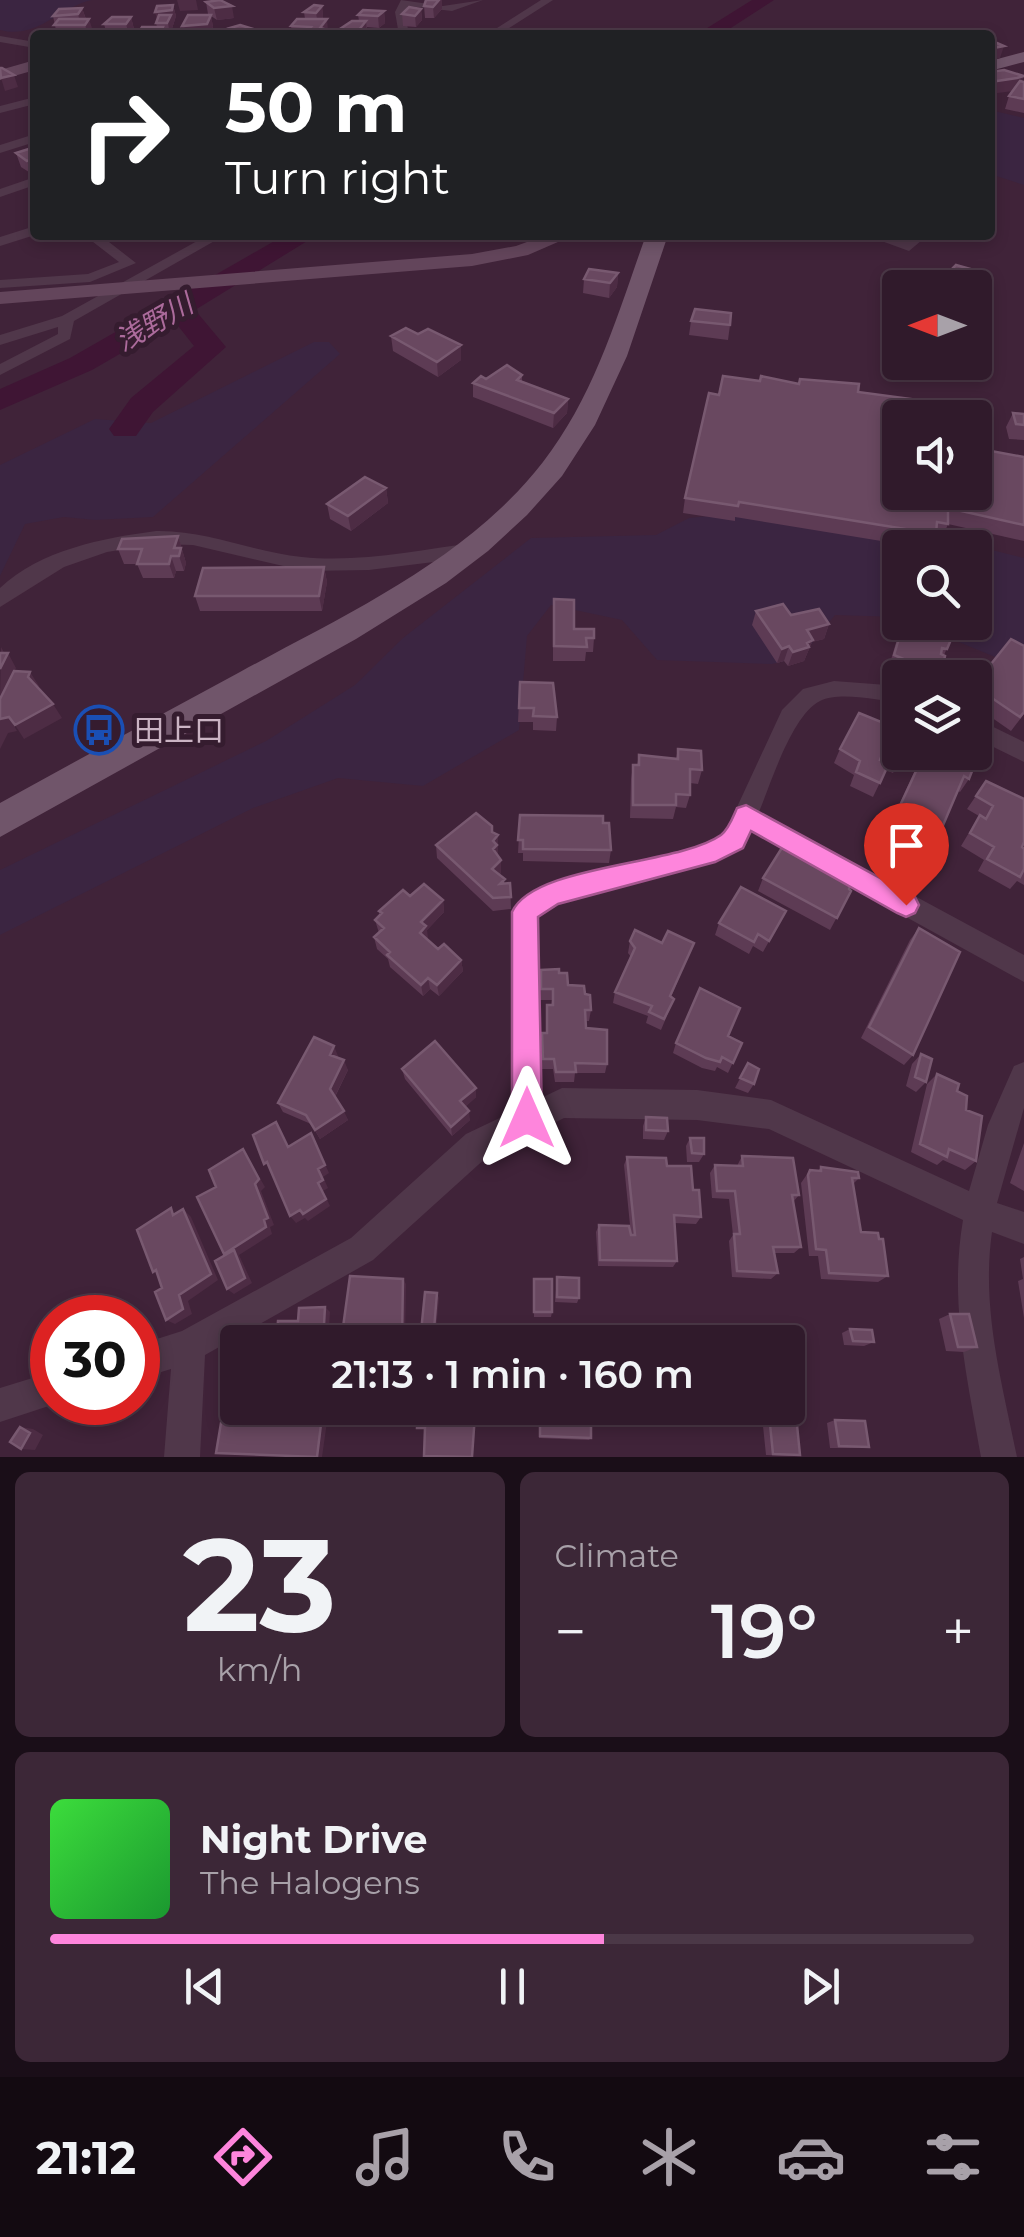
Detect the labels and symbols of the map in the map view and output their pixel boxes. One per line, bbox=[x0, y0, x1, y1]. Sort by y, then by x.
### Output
north arrow bbox=[882, 270, 992, 380]
water label: 浅野川 bbox=[109, 285, 201, 358]
bus stop icon: 田上口 bbox=[73, 704, 125, 756]
place label: 田上口 bbox=[134, 712, 224, 749]
pin bbox=[864, 803, 949, 906]
position arrow bbox=[475, 1066, 579, 1170]
speed limit sign: 30 bbox=[30, 1295, 160, 1425]

